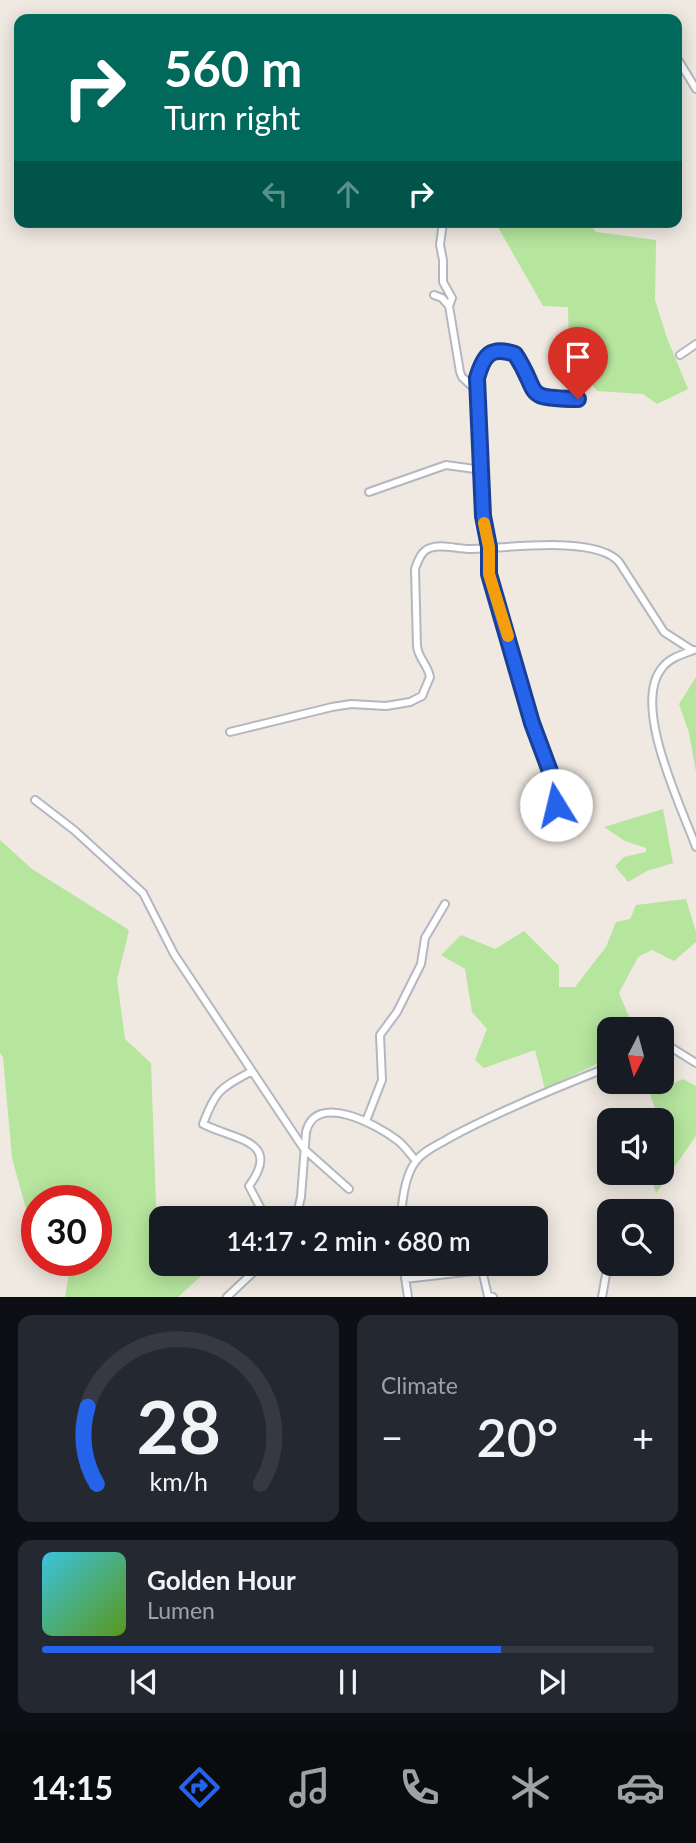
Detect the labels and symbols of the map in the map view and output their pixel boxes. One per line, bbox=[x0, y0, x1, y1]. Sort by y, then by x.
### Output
pin bbox=[548, 327, 608, 399]
position arrow bbox=[519, 768, 593, 842]
north arrow bbox=[597, 1017, 674, 1094]
speed limit sign: 30 bbox=[21, 1185, 112, 1276]

